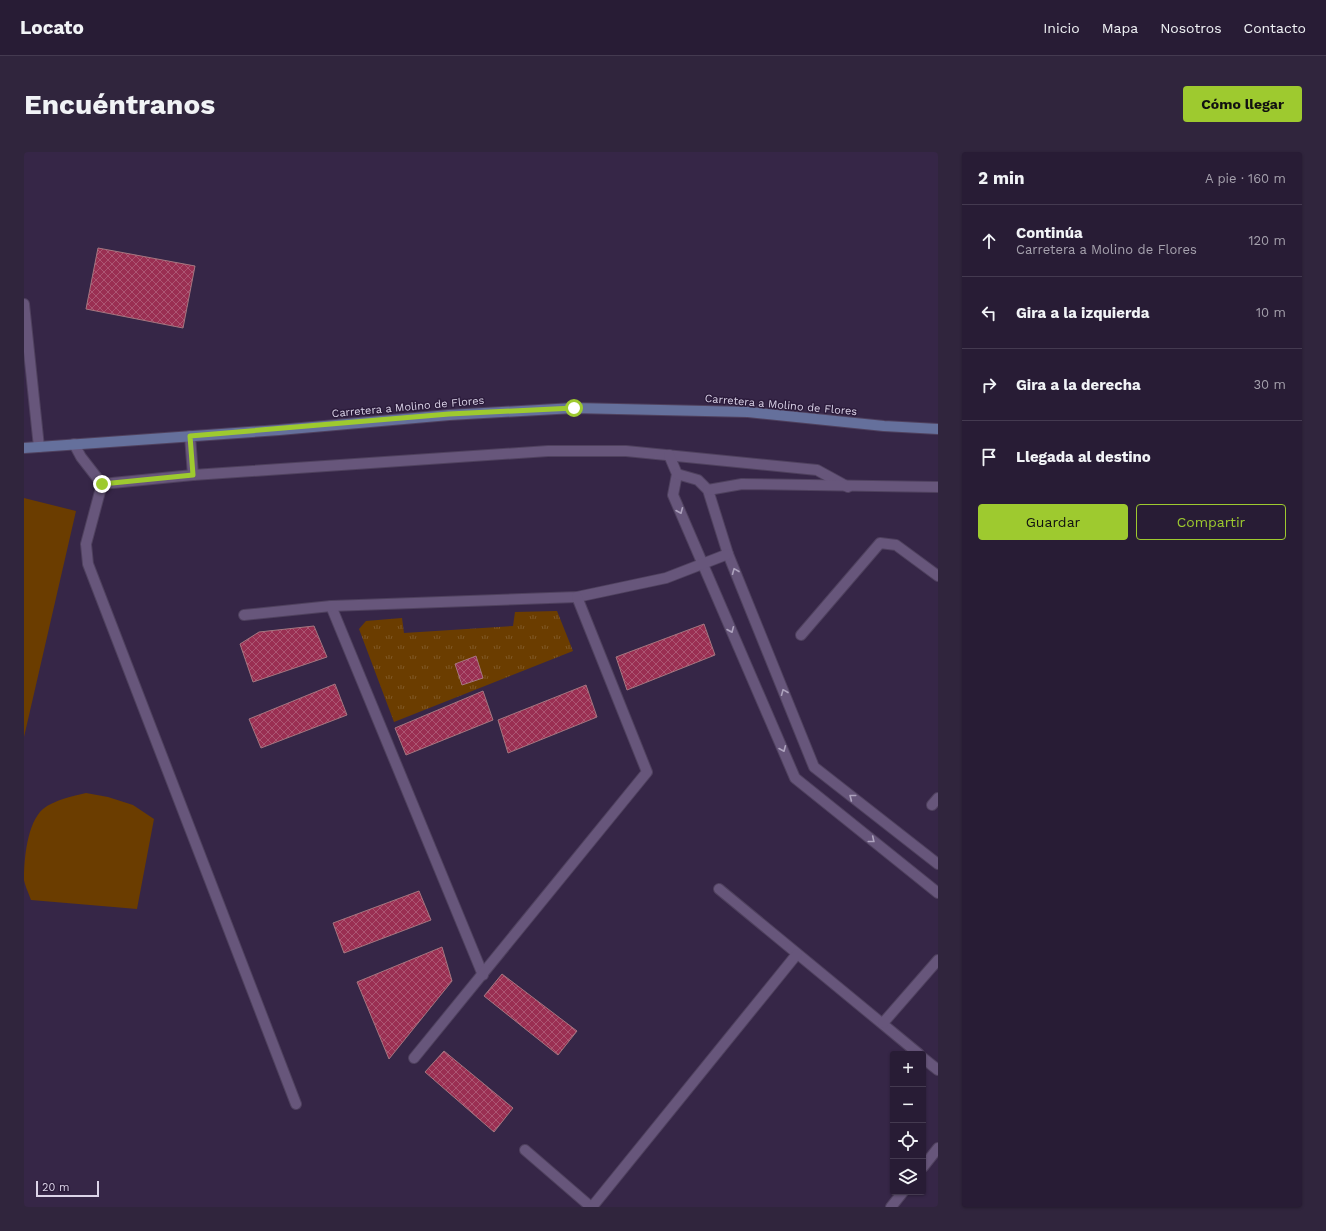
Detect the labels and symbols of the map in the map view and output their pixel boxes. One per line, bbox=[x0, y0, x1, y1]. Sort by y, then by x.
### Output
street label: Carretera a Molino de Flores bbox=[704, 392, 858, 418]
street label: Carretera a Molino de Flores bbox=[331, 394, 485, 420]
route start bbox=[565, 399, 583, 417]
route end bbox=[93, 475, 111, 493]
one-way arrow bbox=[675, 507, 683, 514]
one-way arrow bbox=[732, 567, 740, 574]
one-way arrow bbox=[726, 626, 734, 634]
one-way arrow bbox=[780, 688, 788, 695]
one-way arrow bbox=[778, 745, 786, 753]
one-way arrow bbox=[850, 795, 857, 802]
one-way arrow bbox=[868, 835, 875, 842]
scale bar bbox=[36, 1179, 99, 1198]

